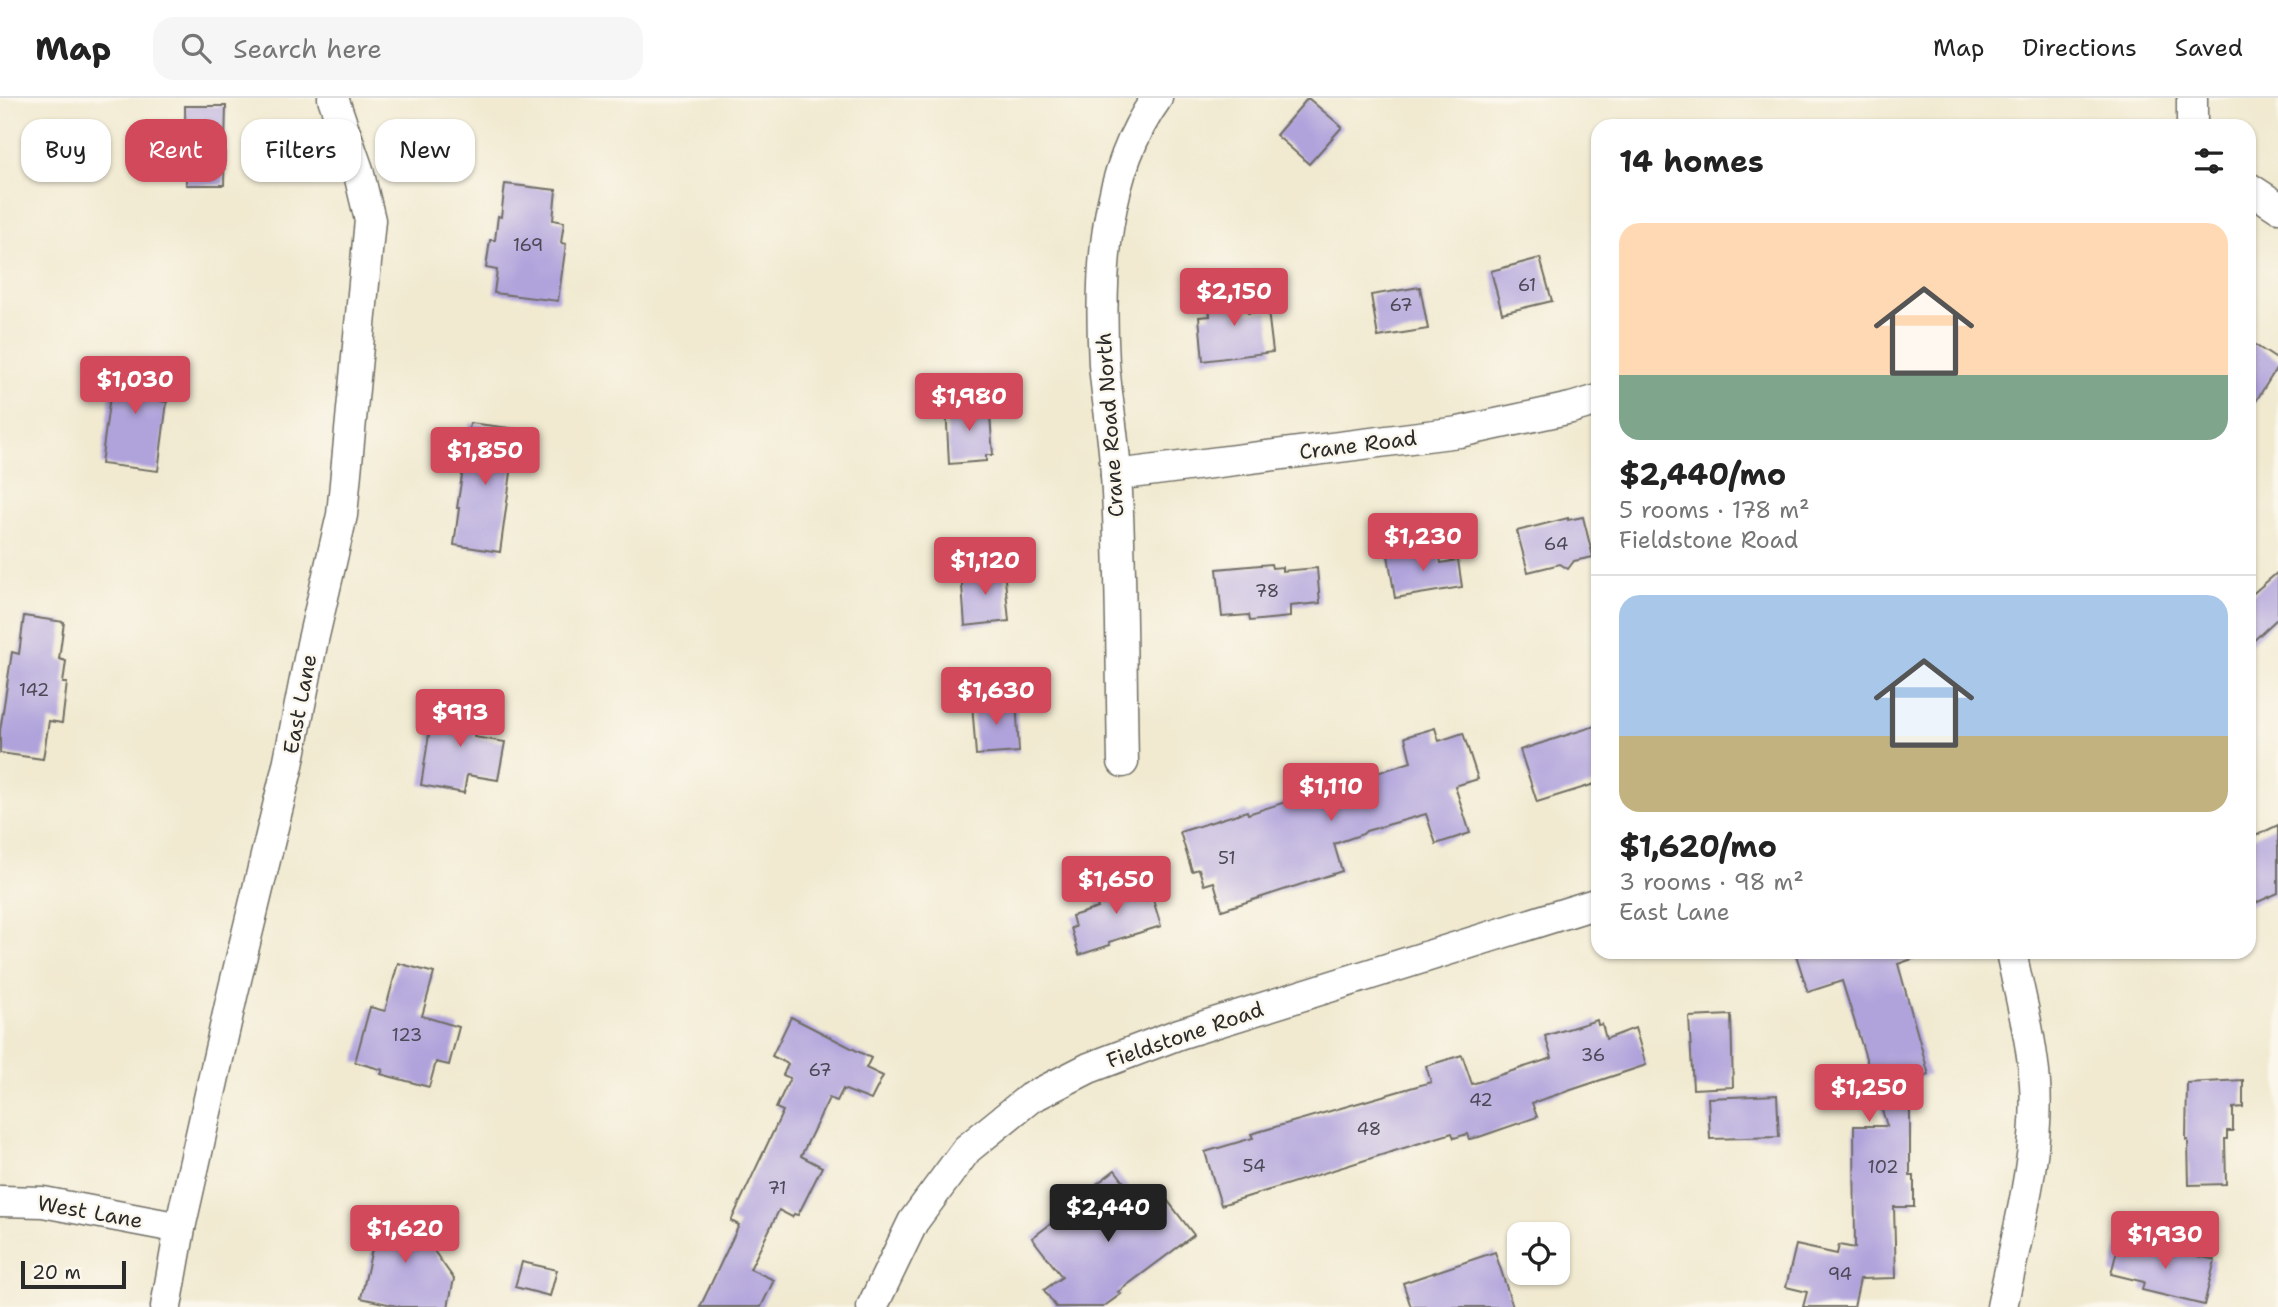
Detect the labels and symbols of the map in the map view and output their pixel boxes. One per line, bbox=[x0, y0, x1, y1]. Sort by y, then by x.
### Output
house number: 169 bbox=[513, 233, 543, 257]
pin: $2,150 bbox=[1177, 268, 1291, 328]
house number: 61 bbox=[1518, 273, 1536, 297]
house number: 67 bbox=[1389, 293, 1413, 317]
street label: Crane Road North bbox=[1090, 332, 1130, 518]
pin: $1,030 bbox=[78, 356, 192, 416]
pin: $1,980 bbox=[912, 374, 1026, 433]
street label: Crane Road bbox=[1298, 424, 1418, 466]
pin: $1,850 bbox=[428, 428, 542, 487]
pin: $1,230 bbox=[1366, 514, 1480, 573]
house number: 64 bbox=[1544, 532, 1568, 556]
pin: $1,120 bbox=[928, 538, 1042, 597]
house number: 78 bbox=[1255, 579, 1279, 603]
street label: East Lane bbox=[277, 652, 323, 756]
pin: $1,630 bbox=[939, 668, 1053, 727]
house number: 142 bbox=[19, 678, 49, 702]
pin: $913 bbox=[419, 690, 501, 749]
pin: $1,110 bbox=[1274, 764, 1388, 823]
house number: 51 bbox=[1218, 846, 1236, 870]
pin: $1,650 bbox=[1059, 856, 1173, 916]
street label: Fieldstone Road bbox=[1103, 995, 1267, 1075]
house number: 123 bbox=[392, 1023, 422, 1047]
house number: 36 bbox=[1581, 1043, 1605, 1067]
house number: 67 bbox=[808, 1058, 832, 1082]
pin: $1,250 bbox=[1812, 1065, 1926, 1124]
house number: 42 bbox=[1469, 1088, 1493, 1112]
house number: 48 bbox=[1357, 1117, 1381, 1141]
house number: 54 bbox=[1242, 1154, 1266, 1178]
house number: 102 bbox=[1867, 1155, 1899, 1179]
house number: 71 bbox=[767, 1176, 787, 1200]
pin: $2,440 bbox=[1051, 1184, 1165, 1244]
street label: West Lane bbox=[35, 1189, 145, 1235]
pin: $1,620 bbox=[348, 1206, 462, 1265]
pin: $1,930 bbox=[2108, 1212, 2222, 1271]
scale bar bbox=[21, 1258, 126, 1290]
house number: 94 bbox=[1828, 1262, 1852, 1286]

